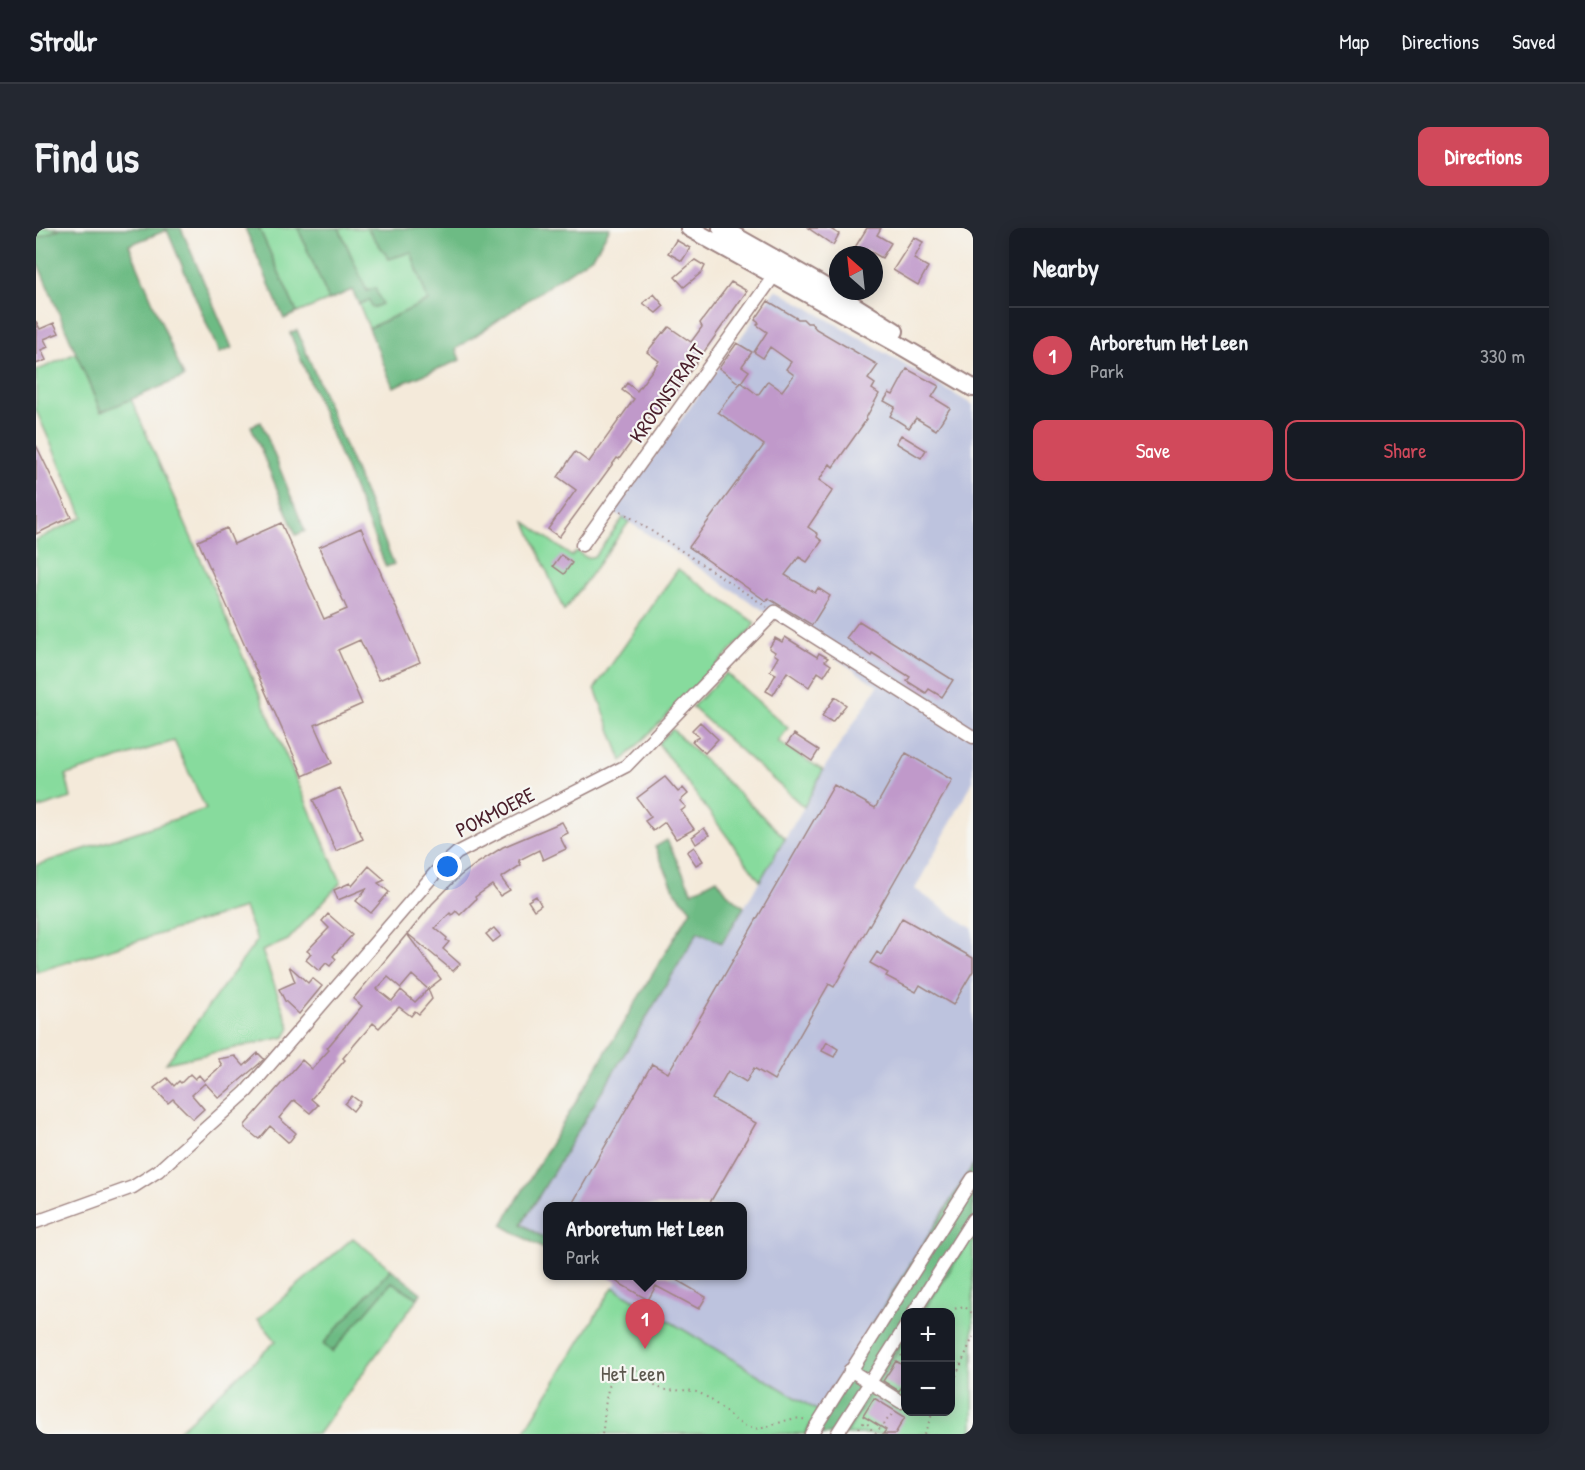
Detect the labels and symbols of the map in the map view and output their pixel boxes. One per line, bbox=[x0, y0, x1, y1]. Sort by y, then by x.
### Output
north arrow bbox=[829, 246, 883, 300]
street label: KROONSTRAAT bbox=[622, 337, 712, 448]
street label: POKMOERE bbox=[451, 780, 539, 844]
your location bbox=[433, 852, 462, 881]
pin: 1 bbox=[626, 1300, 664, 1349]
park label: Het Leen bbox=[601, 1359, 665, 1388]

